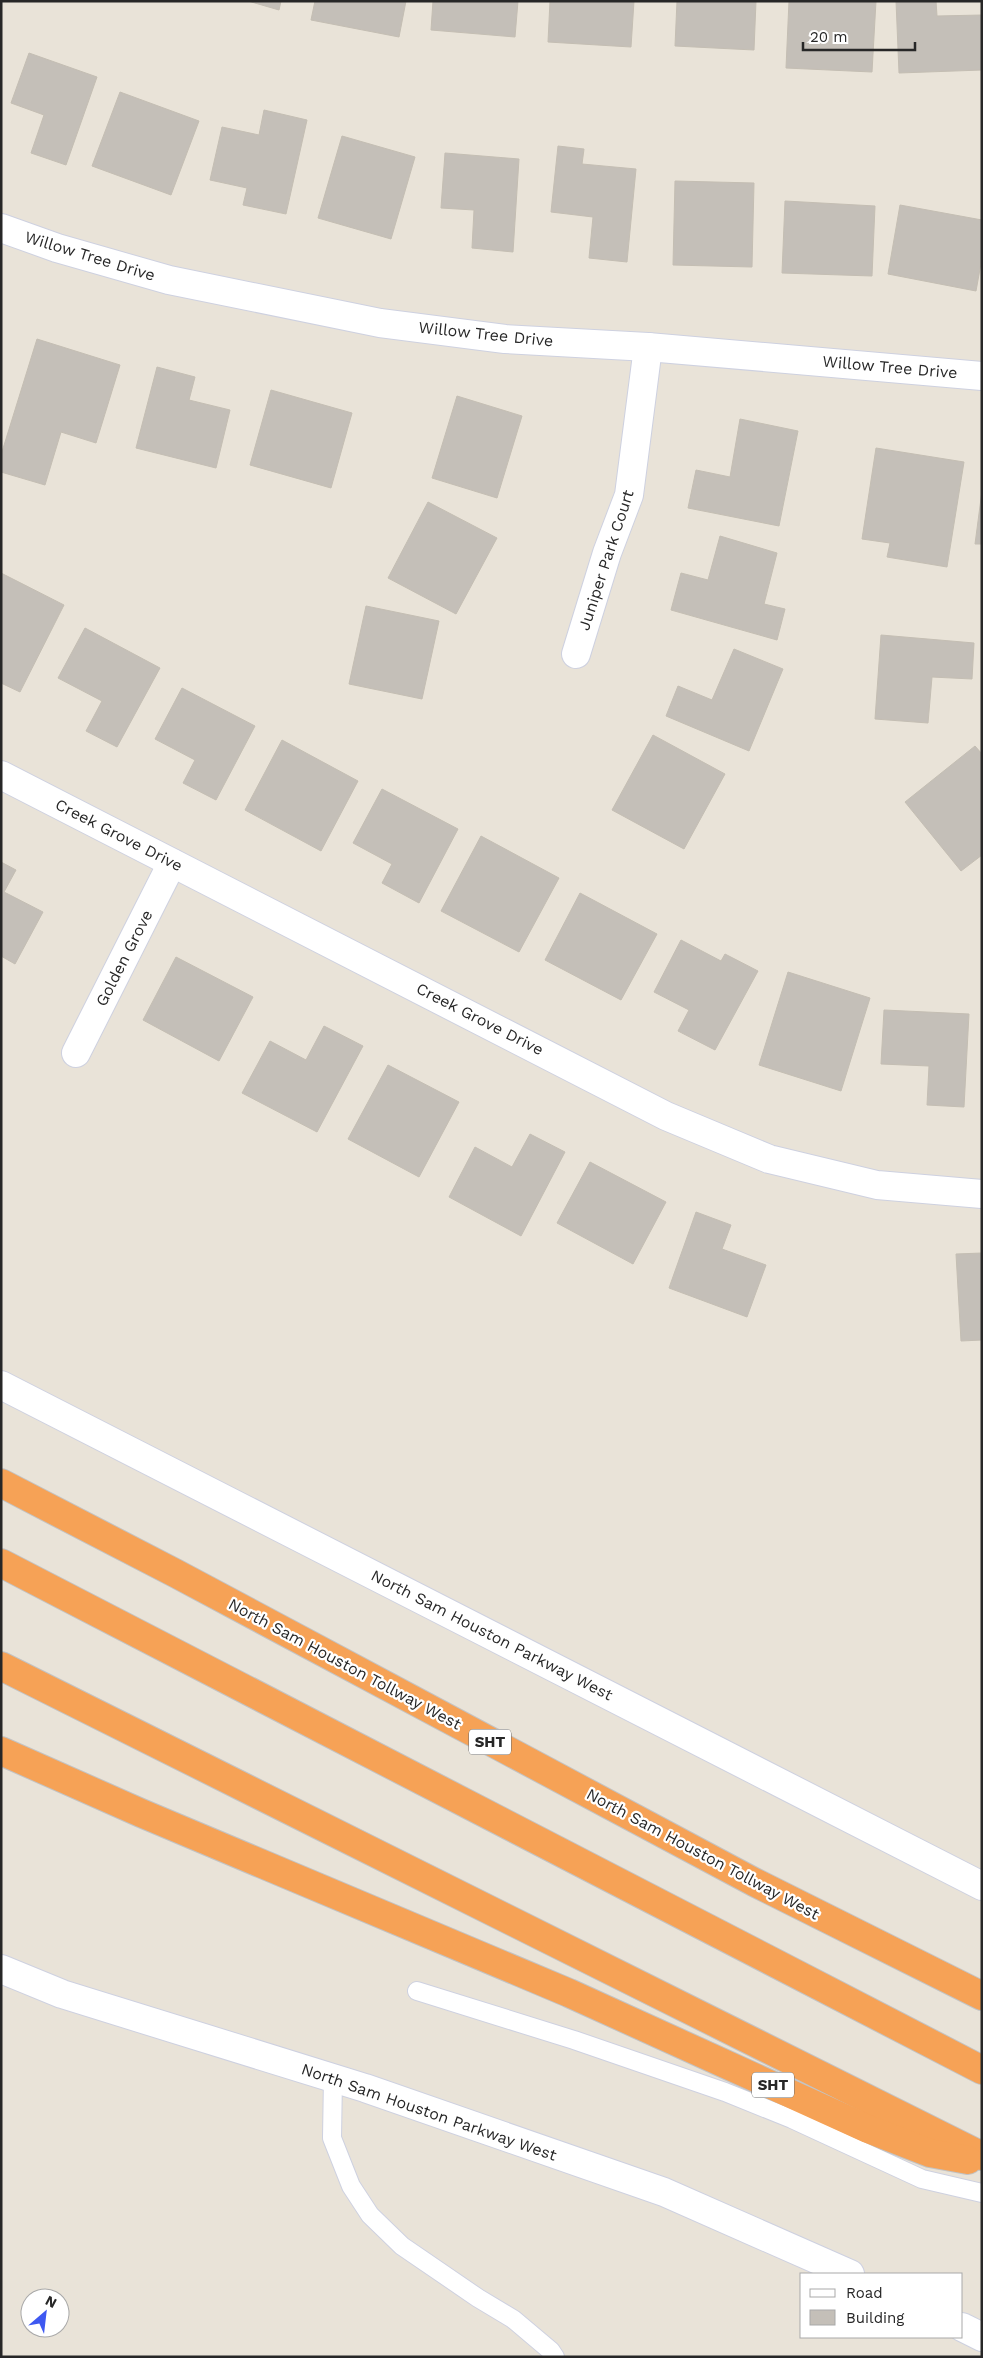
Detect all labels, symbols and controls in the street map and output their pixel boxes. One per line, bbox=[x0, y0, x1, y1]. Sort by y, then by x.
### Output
scale bar bbox=[803, 20, 916, 52]
text: 20 m bbox=[810, 28, 848, 46]
street label: Willow Tree Drive bbox=[22, 227, 158, 285]
street label: Willow Tree Drive bbox=[418, 317, 554, 351]
street label: Willow Tree Drive bbox=[822, 352, 958, 382]
street label: Juniper Park Court bbox=[574, 487, 638, 633]
street label: Creek Grove Drive bbox=[52, 795, 186, 875]
street label: Golden Grove bbox=[92, 907, 156, 1009]
street label: Creek Grove Drive bbox=[413, 979, 547, 1059]
street label: North Sam Houston Parkway West bbox=[368, 1566, 616, 1705]
street label: North Sam Houston Tollway West bbox=[225, 1594, 465, 1734]
road number: SHT bbox=[469, 1730, 511, 1754]
street label: North Sam Houston Tollway West bbox=[583, 1784, 823, 1924]
street label: North Sam Houston Parkway West bbox=[299, 2059, 559, 2165]
road number: SHT bbox=[752, 2072, 794, 2098]
legend bbox=[800, 2273, 963, 2338]
text: Road bbox=[846, 2284, 883, 2302]
north arrow bbox=[20, 2288, 70, 2338]
text: N bbox=[43, 2292, 59, 2311]
text: Building bbox=[846, 2309, 904, 2327]

